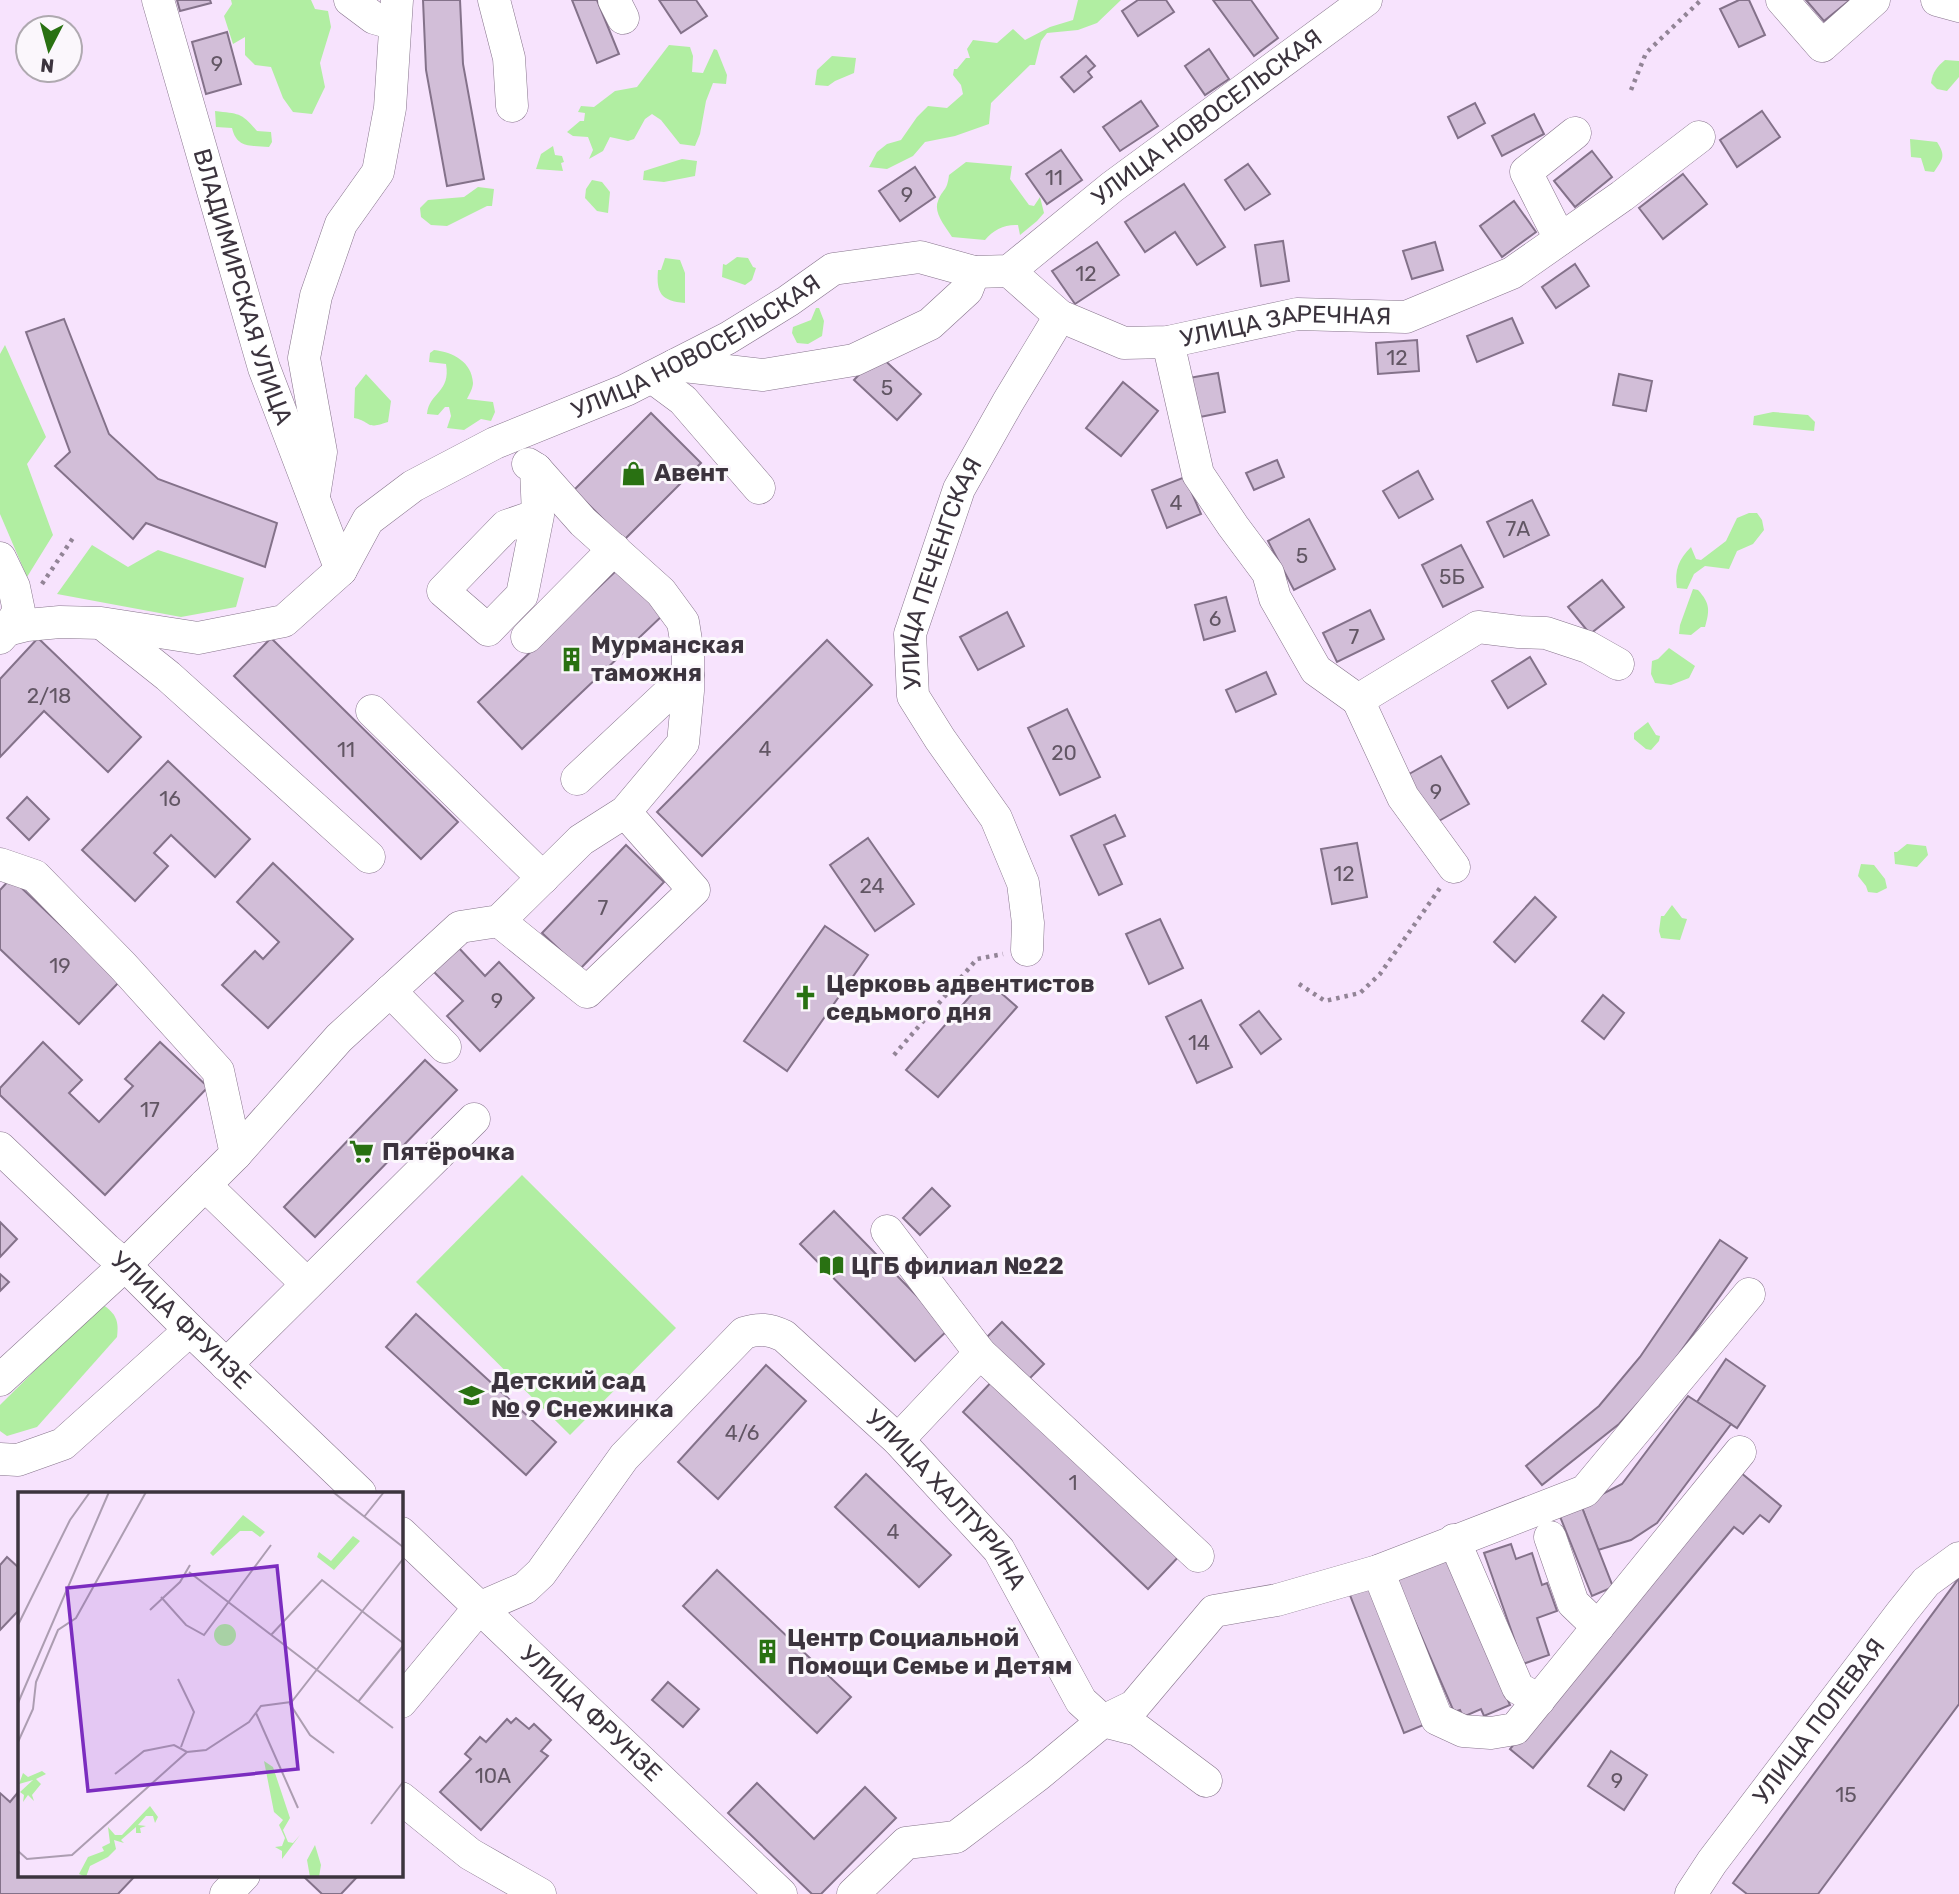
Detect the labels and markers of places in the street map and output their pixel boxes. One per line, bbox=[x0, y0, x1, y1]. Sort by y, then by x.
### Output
shop icon: Авент bbox=[620, 459, 648, 487]
place label: Авент bbox=[654, 459, 728, 487]
place label: Мурманская таможня bbox=[591, 631, 744, 687]
building icon: Мурманская таможня bbox=[557, 645, 585, 673]
place label: Церковь адвентистов седьмого дня bbox=[826, 970, 1095, 1026]
church icon: Церковь адвентистов седьмого дня bbox=[792, 984, 820, 1012]
supermarket icon: Пятёрочка bbox=[348, 1138, 376, 1166]
place label: Пятёрочка bbox=[382, 1138, 515, 1166]
library icon: ЦГБ филиал №22 bbox=[817, 1252, 845, 1280]
place label: ЦГБ филиал №22 bbox=[851, 1252, 1064, 1280]
place label: Детский сад № 9 Снежинка bbox=[491, 1367, 674, 1423]
school or university icon: Детский сад № 9 Снежинка bbox=[457, 1381, 485, 1409]
place label: Центр Социальной Помощи Семье и Детям bbox=[787, 1624, 1072, 1680]
building icon: Центр Социальной Помощи Семье и Детям bbox=[753, 1638, 781, 1666]

